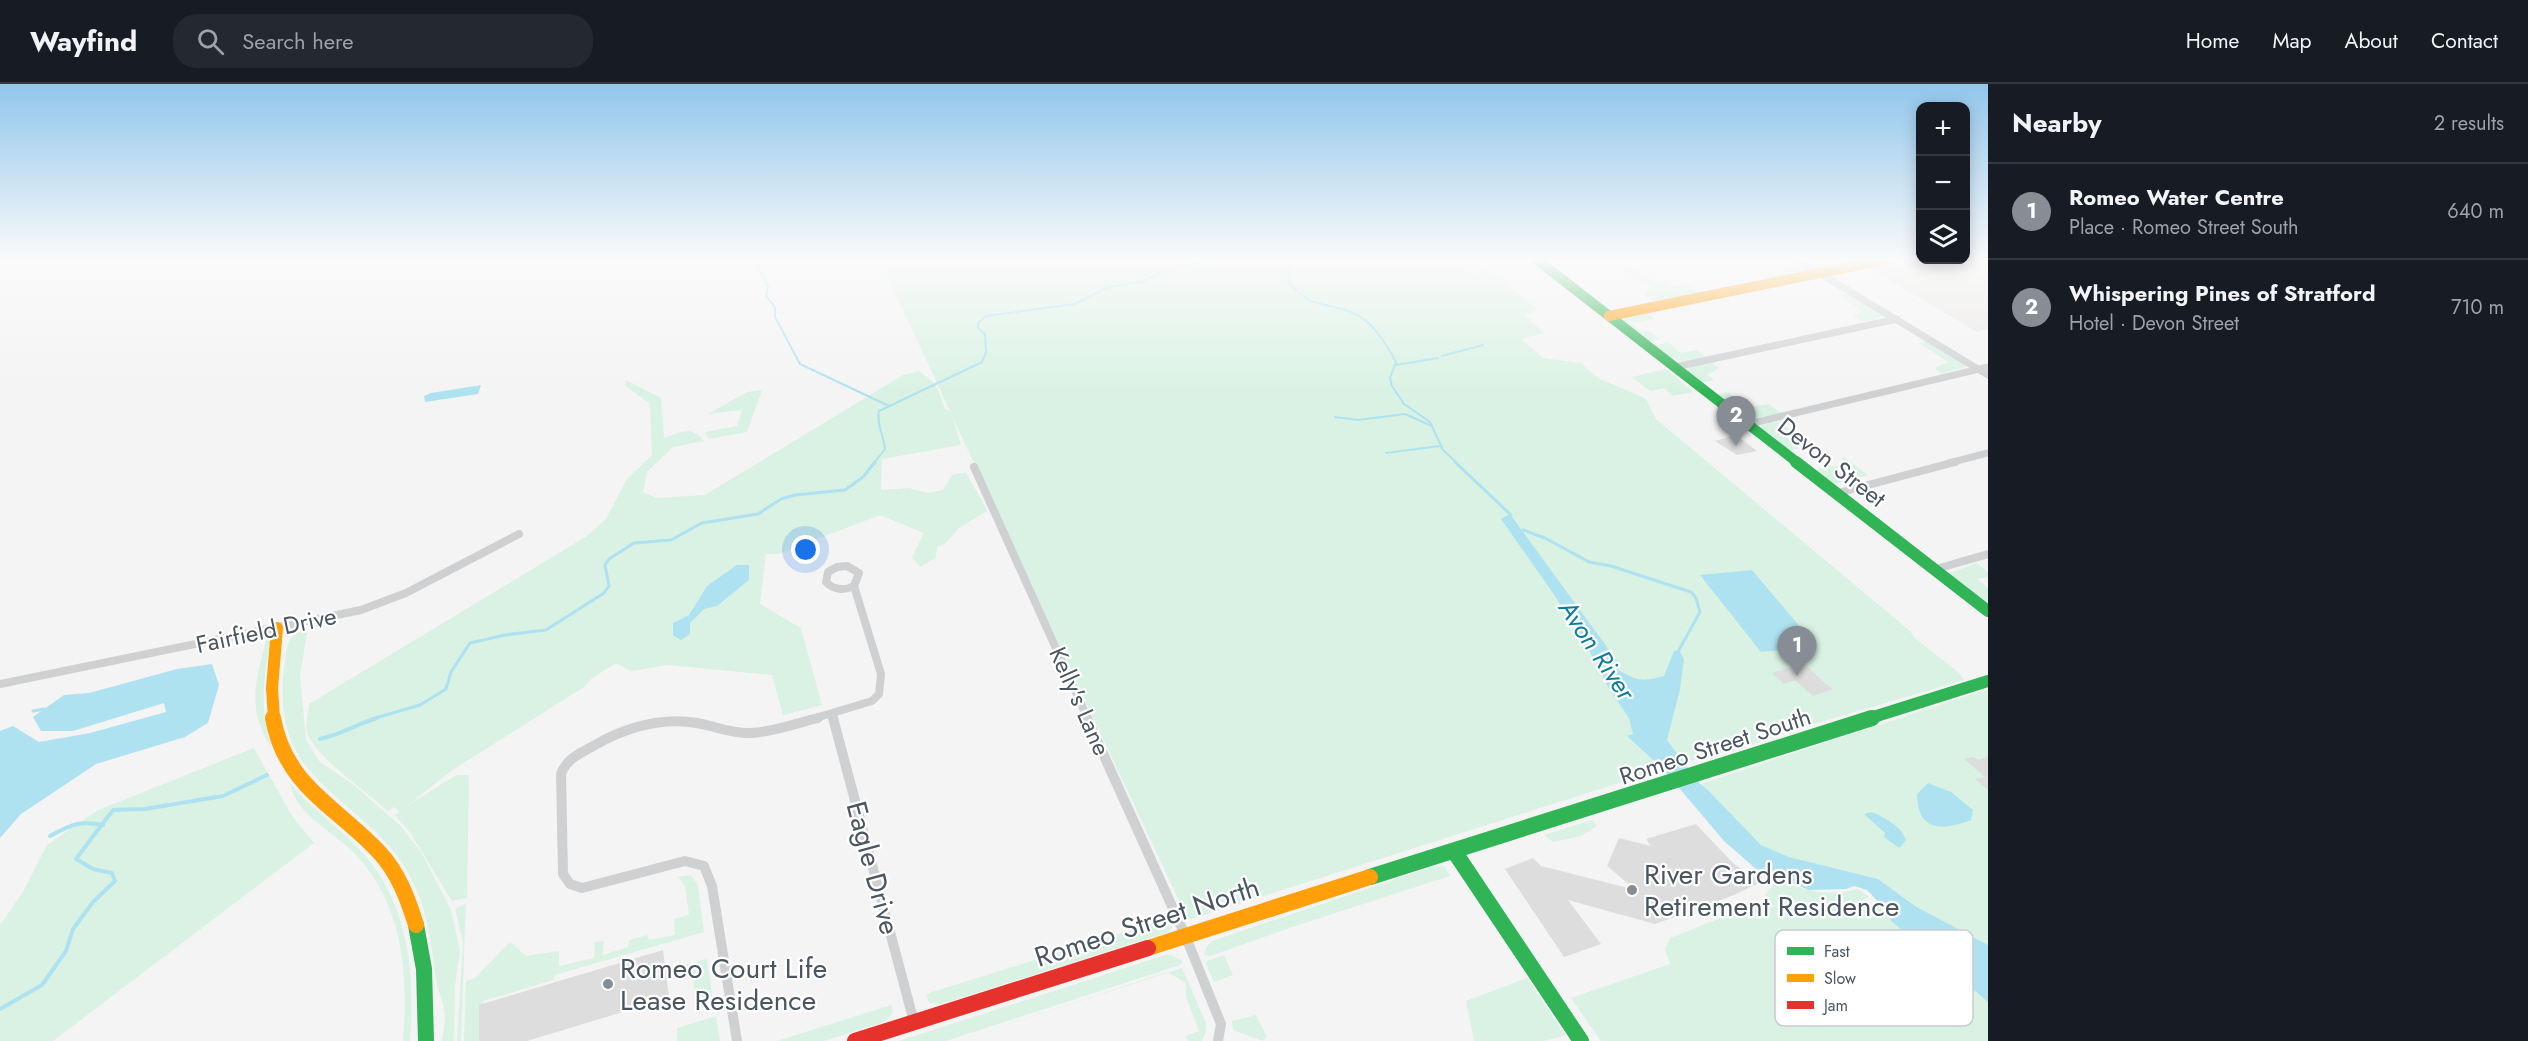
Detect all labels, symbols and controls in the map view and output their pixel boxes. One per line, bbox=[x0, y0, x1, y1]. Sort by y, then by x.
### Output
search box bbox=[173, 14, 593, 68]
text: Wayfind bbox=[30, 21, 137, 62]
icon: search bbox=[194, 25, 227, 58]
text: Search here bbox=[242, 25, 354, 57]
text: Home bbox=[2186, 26, 2239, 56]
text: Map bbox=[2272, 26, 2312, 56]
text: About bbox=[2345, 26, 2398, 56]
text: Contact bbox=[2431, 26, 2498, 56]
map controls bbox=[1916, 102, 1970, 264]
button: + bbox=[1916, 102, 1970, 156]
text: Nearby bbox=[2012, 104, 2101, 142]
text: 2 results bbox=[2434, 109, 2504, 138]
button: − bbox=[1916, 156, 1970, 210]
text: Romeo Water Centre bbox=[2069, 181, 2284, 213]
text: 1 bbox=[2026, 197, 2037, 226]
text: 640 m bbox=[2447, 197, 2504, 226]
button: layers bbox=[1916, 210, 1970, 264]
text: Place · Romeo Street South bbox=[2069, 213, 2298, 242]
text: Whispering Pines of Stratford bbox=[2069, 277, 2376, 309]
text: 2 bbox=[2025, 293, 2038, 322]
text: 710 m bbox=[2451, 293, 2504, 322]
text: Hotel · Devon Street bbox=[2069, 309, 2239, 338]
pin: 2 bbox=[1716, 396, 1756, 446]
street label: Devon Street bbox=[1771, 409, 1894, 516]
your location bbox=[791, 535, 820, 564]
water label: Avon River bbox=[1549, 591, 1645, 709]
street label: Fairfield Drive bbox=[193, 598, 339, 662]
pin: 1 bbox=[1778, 626, 1816, 676]
street label: Kelly's Lane bbox=[1041, 641, 1119, 761]
street label: Romeo Street South bbox=[1615, 699, 1815, 793]
street label: Eagle Drive bbox=[836, 797, 910, 939]
place label: River Gardens Retirement Residence bbox=[1644, 854, 1899, 927]
street label: Romeo Street North bbox=[1029, 866, 1265, 978]
marker: River Gardens Retirement Residence bbox=[1625, 883, 1639, 897]
legend bbox=[1775, 930, 1973, 1026]
text: Fast bbox=[1824, 940, 1850, 963]
place label: Romeo Court Life Lease Residence bbox=[620, 948, 827, 1021]
text: Slow bbox=[1824, 967, 1856, 990]
marker: Romeo Court Life Lease Residence bbox=[601, 977, 615, 991]
text: Jam bbox=[1822, 994, 1848, 1017]

